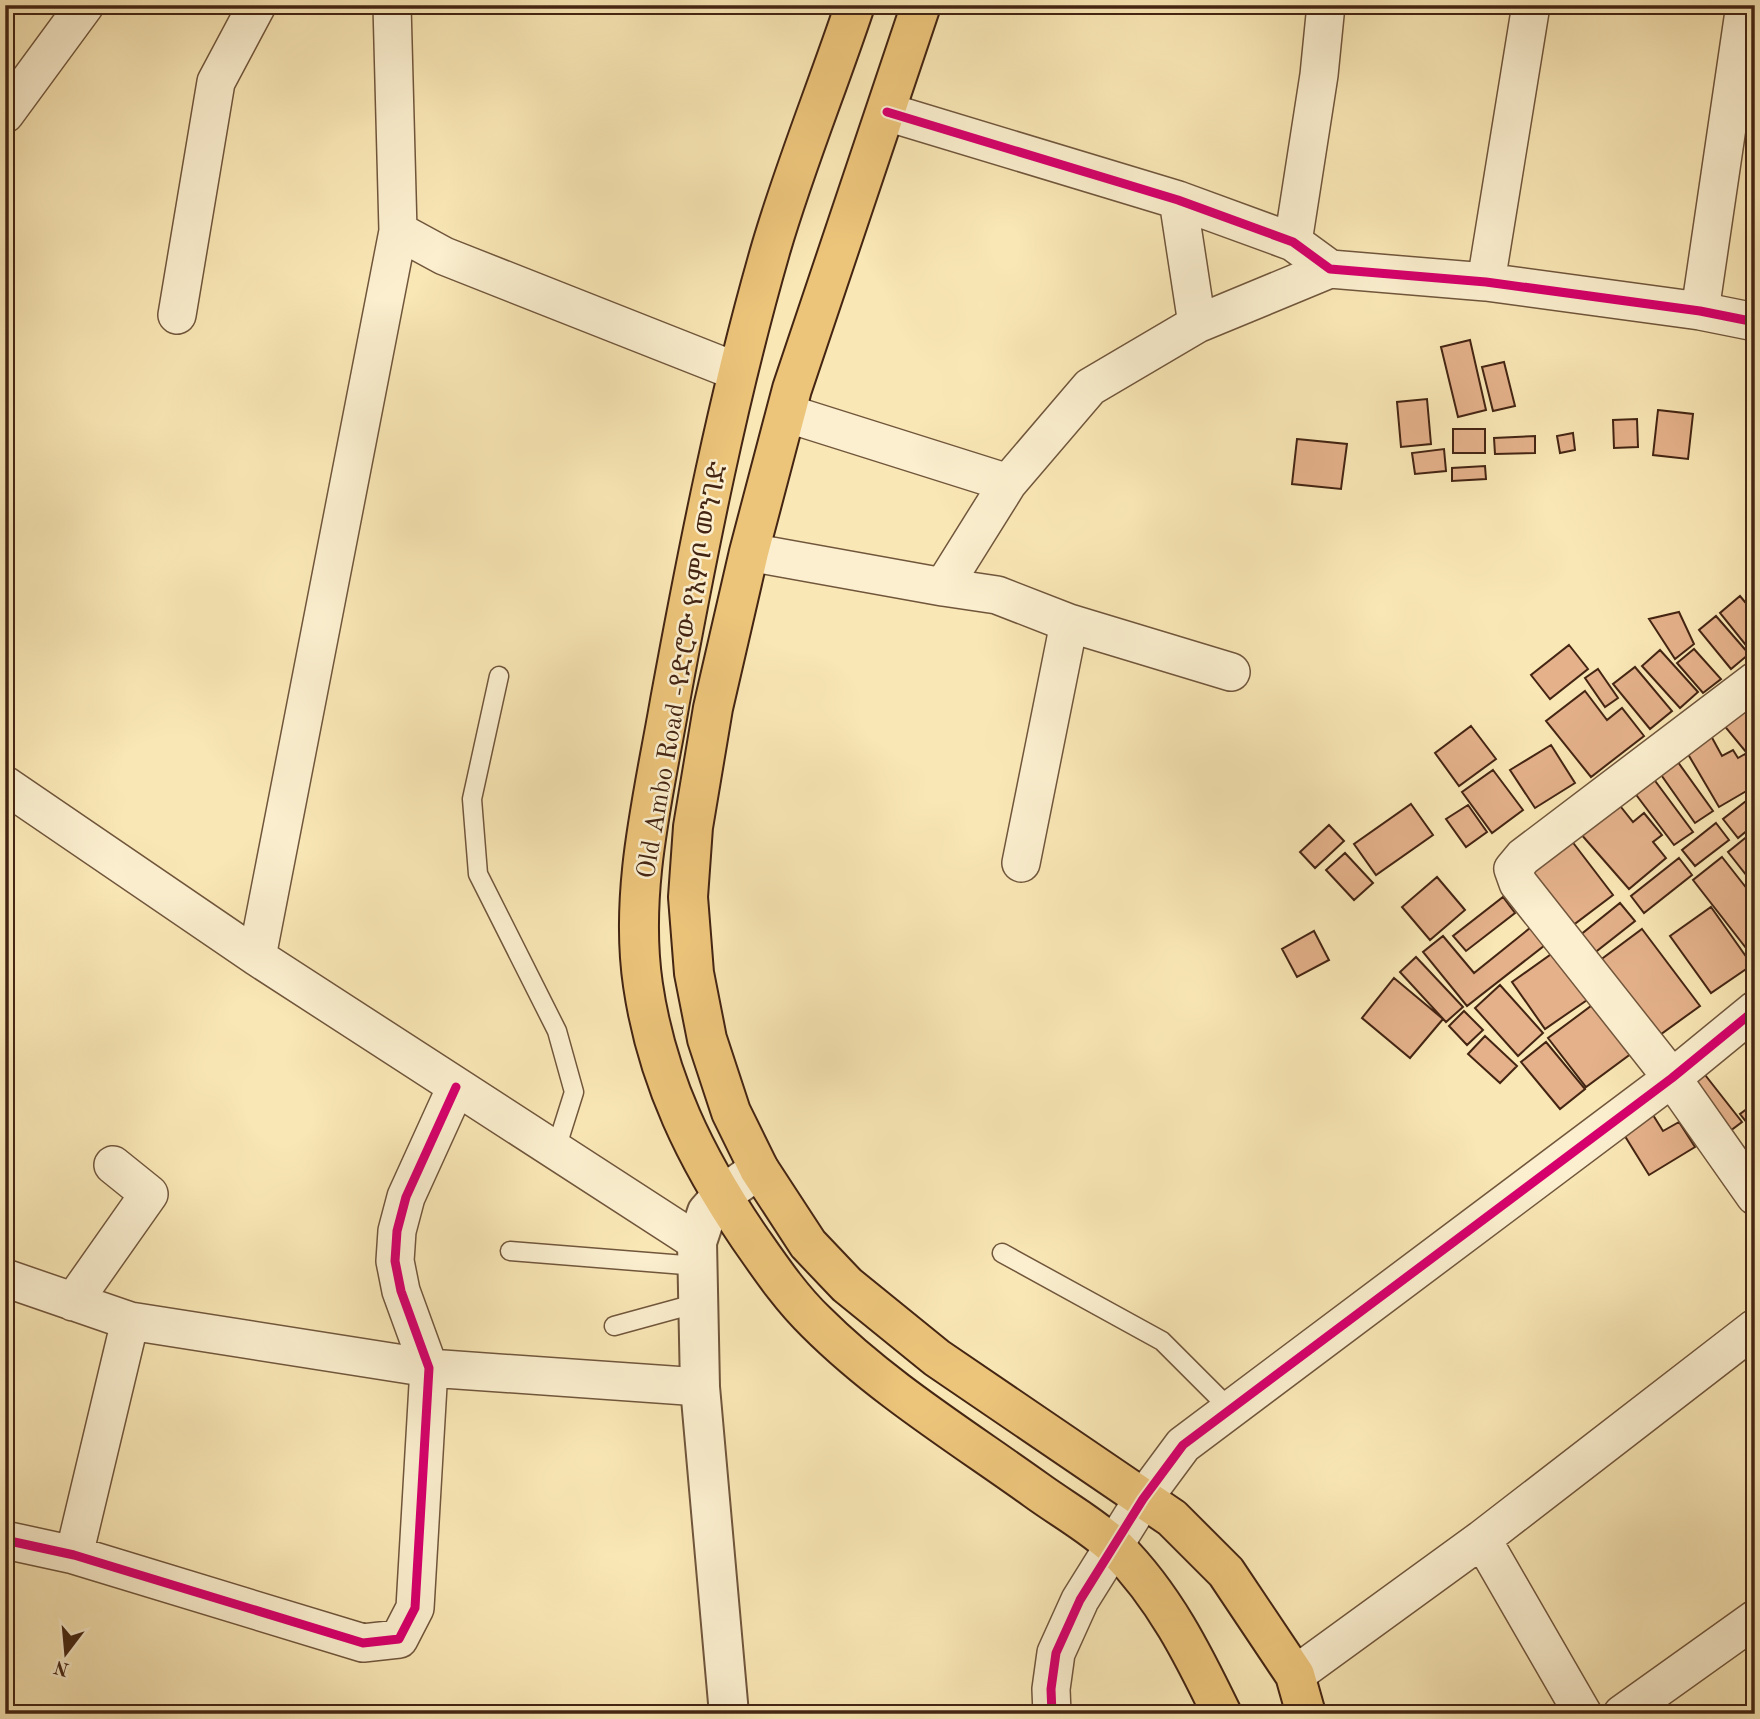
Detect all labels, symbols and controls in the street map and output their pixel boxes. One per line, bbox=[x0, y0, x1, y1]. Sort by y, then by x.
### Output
street label: Old Ambo Road -የድሮው የአምቦ መንገድ bbox=[633, 459, 733, 881]
north arrow bbox=[32, 1618, 102, 1688]
text: N bbox=[52, 1656, 72, 1678]

